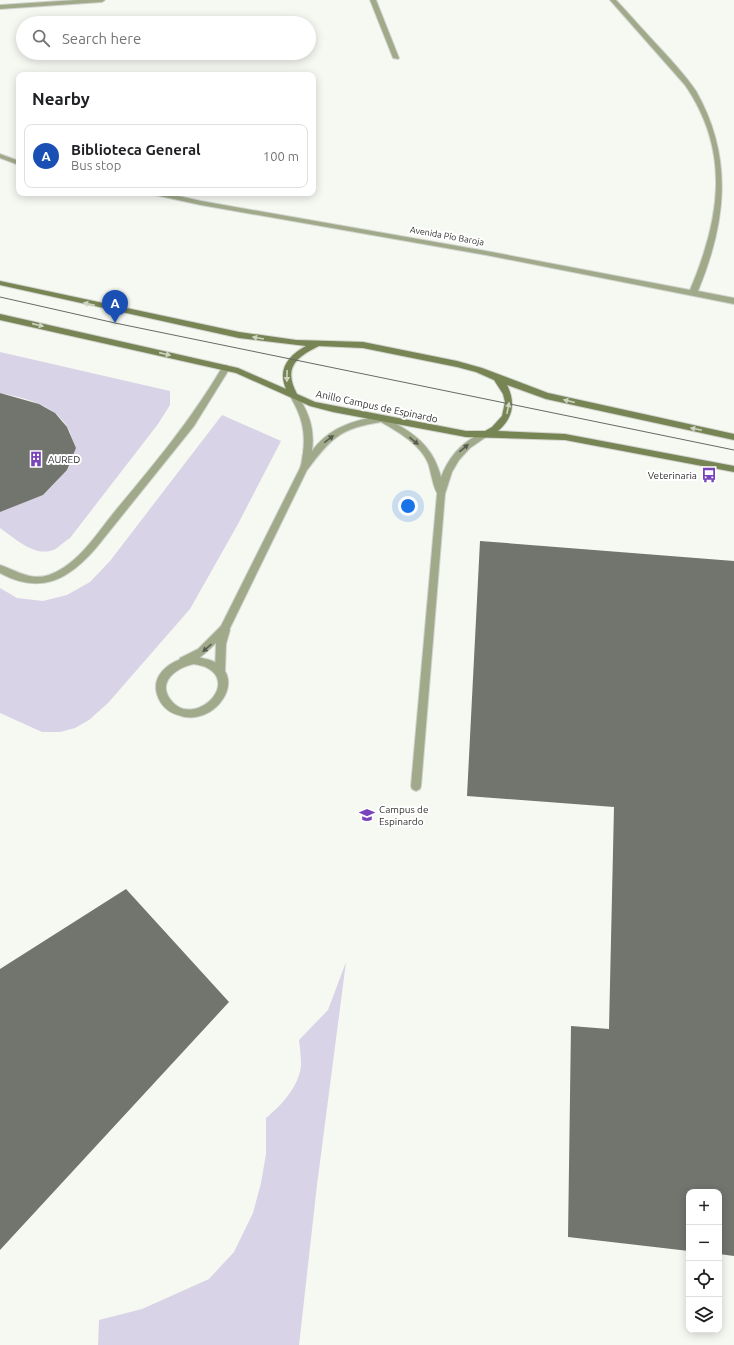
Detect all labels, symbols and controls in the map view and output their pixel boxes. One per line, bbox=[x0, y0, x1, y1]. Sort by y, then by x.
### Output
search box bbox=[16, 16, 316, 60]
icon: search bbox=[30, 27, 52, 49]
text: Search here bbox=[62, 30, 141, 47]
text: Nearby bbox=[32, 89, 90, 108]
text: Biblioteca General bbox=[71, 141, 201, 158]
text: A bbox=[41, 149, 51, 163]
text: 100 m bbox=[263, 149, 299, 163]
text: Bus stop bbox=[71, 158, 121, 172]
street label: Avenida Pío Baroja bbox=[409, 225, 485, 247]
pin: A bbox=[102, 290, 128, 323]
one-way arrow bbox=[83, 300, 95, 306]
one-way arrow bbox=[32, 323, 44, 329]
one-way arrow bbox=[251, 335, 264, 341]
one-way arrow bbox=[159, 352, 171, 358]
one-way arrow bbox=[284, 370, 290, 383]
street label: Anillo Campus de Espinardo bbox=[315, 388, 439, 425]
one-way arrow bbox=[563, 398, 575, 404]
one-way arrow bbox=[505, 402, 511, 414]
one-way arrow bbox=[690, 426, 702, 432]
one-way arrow bbox=[323, 434, 334, 443]
one-way arrow bbox=[409, 436, 419, 445]
one-way arrow bbox=[459, 444, 469, 453]
building icon: AURED bbox=[27, 450, 45, 468]
place label: AURED bbox=[48, 454, 80, 465]
bus stop icon: Veterinaria bbox=[700, 466, 718, 484]
place label: Veterinaria bbox=[648, 470, 697, 481]
your location bbox=[398, 496, 418, 516]
one-way arrow bbox=[202, 643, 212, 652]
place label: Campus de Espinardo bbox=[379, 804, 428, 827]
school or university icon: Campus de Espinardo bbox=[358, 806, 376, 824]
map controls bbox=[686, 1189, 722, 1333]
button: + bbox=[686, 1189, 722, 1225]
button: − bbox=[686, 1225, 722, 1261]
button: locate bbox=[686, 1261, 722, 1297]
button: layers bbox=[686, 1297, 722, 1333]

